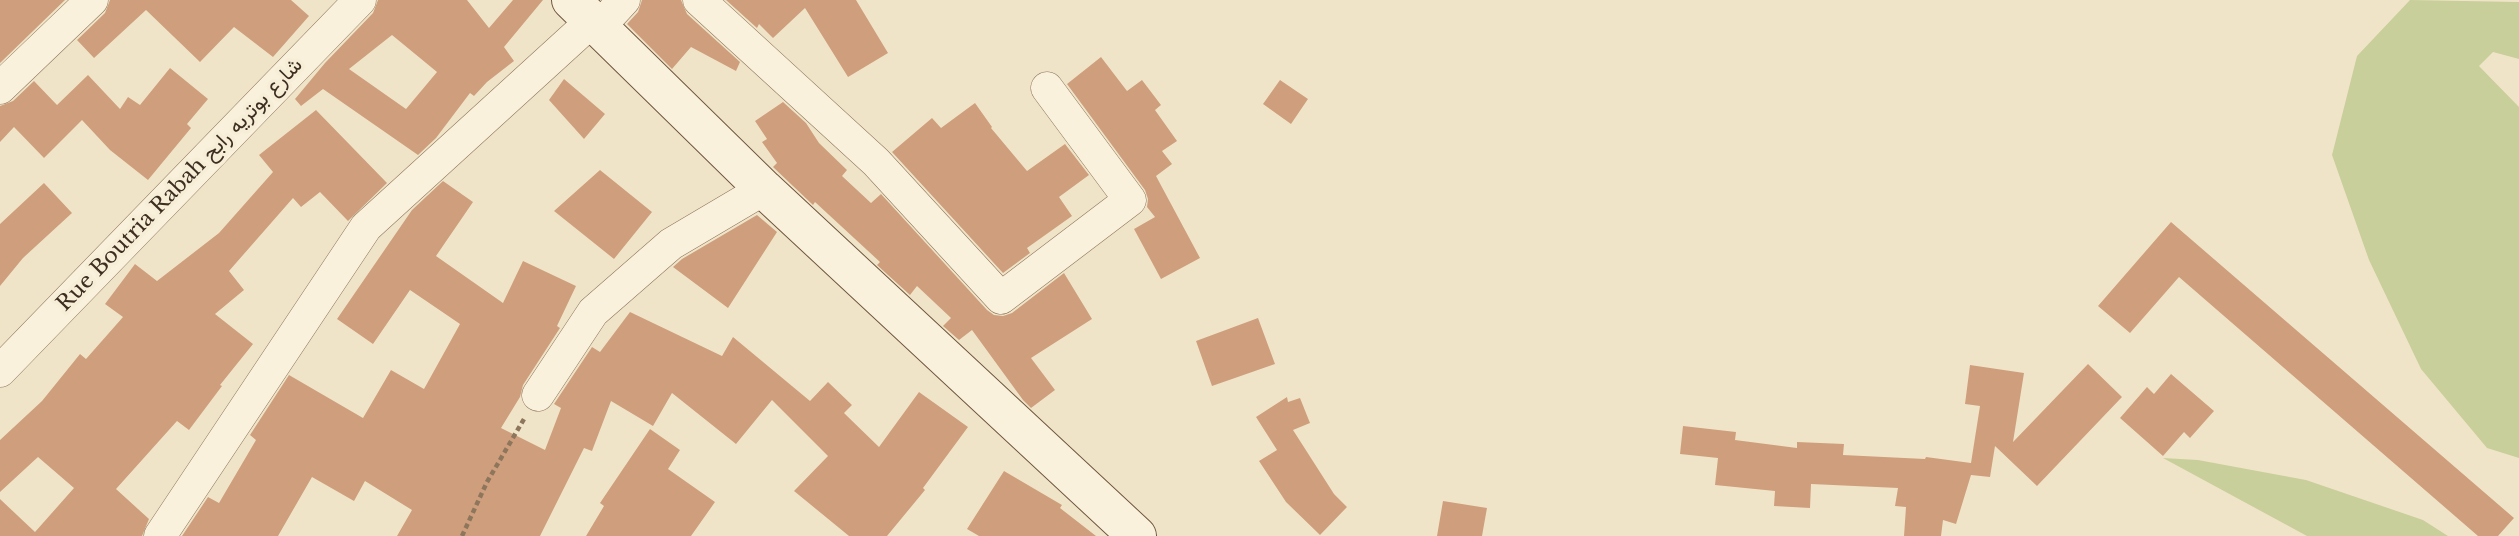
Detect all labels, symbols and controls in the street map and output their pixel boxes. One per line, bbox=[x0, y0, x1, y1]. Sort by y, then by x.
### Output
street label: Rue Boutria Rabah شارع بوتريه رابح bbox=[52, 53, 308, 317]

